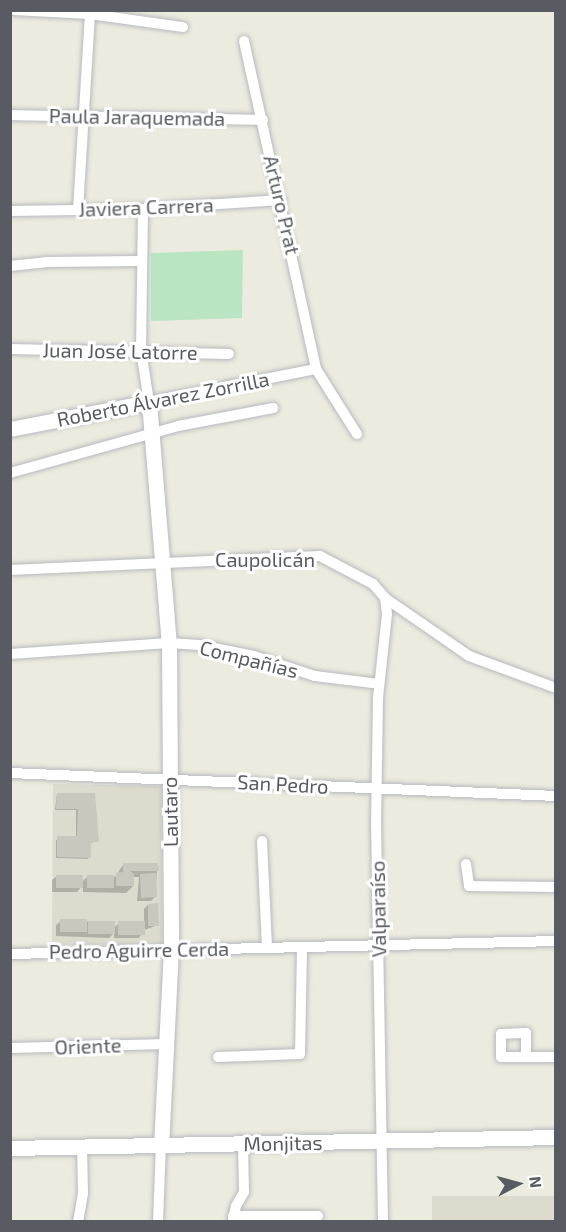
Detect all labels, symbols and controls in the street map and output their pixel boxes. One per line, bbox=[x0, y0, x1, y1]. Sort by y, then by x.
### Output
street label: Paula Jaraquemada bbox=[48, 103, 226, 131]
street label: Arturo Prat bbox=[259, 153, 305, 257]
street label: Javiera Carrera bbox=[78, 193, 214, 221]
street label: Juan José Latorre bbox=[42, 338, 198, 364]
street label: Roberto Álvarez Zorrilla bbox=[55, 367, 271, 431]
street label: Caupolicán bbox=[215, 547, 315, 571]
street label: Compañías bbox=[197, 635, 301, 683]
street label: San Pedro bbox=[237, 770, 329, 798]
street label: Lautaro bbox=[157, 777, 183, 847]
street label: Valparaíso bbox=[365, 860, 391, 958]
street label: Pedro Aguirre Cerda bbox=[48, 936, 230, 964]
street label: Oriente bbox=[54, 1033, 122, 1059]
street label: Monjitas bbox=[243, 1130, 323, 1156]
north arrow bbox=[488, 1154, 548, 1214]
text: N bbox=[526, 1175, 546, 1189]

